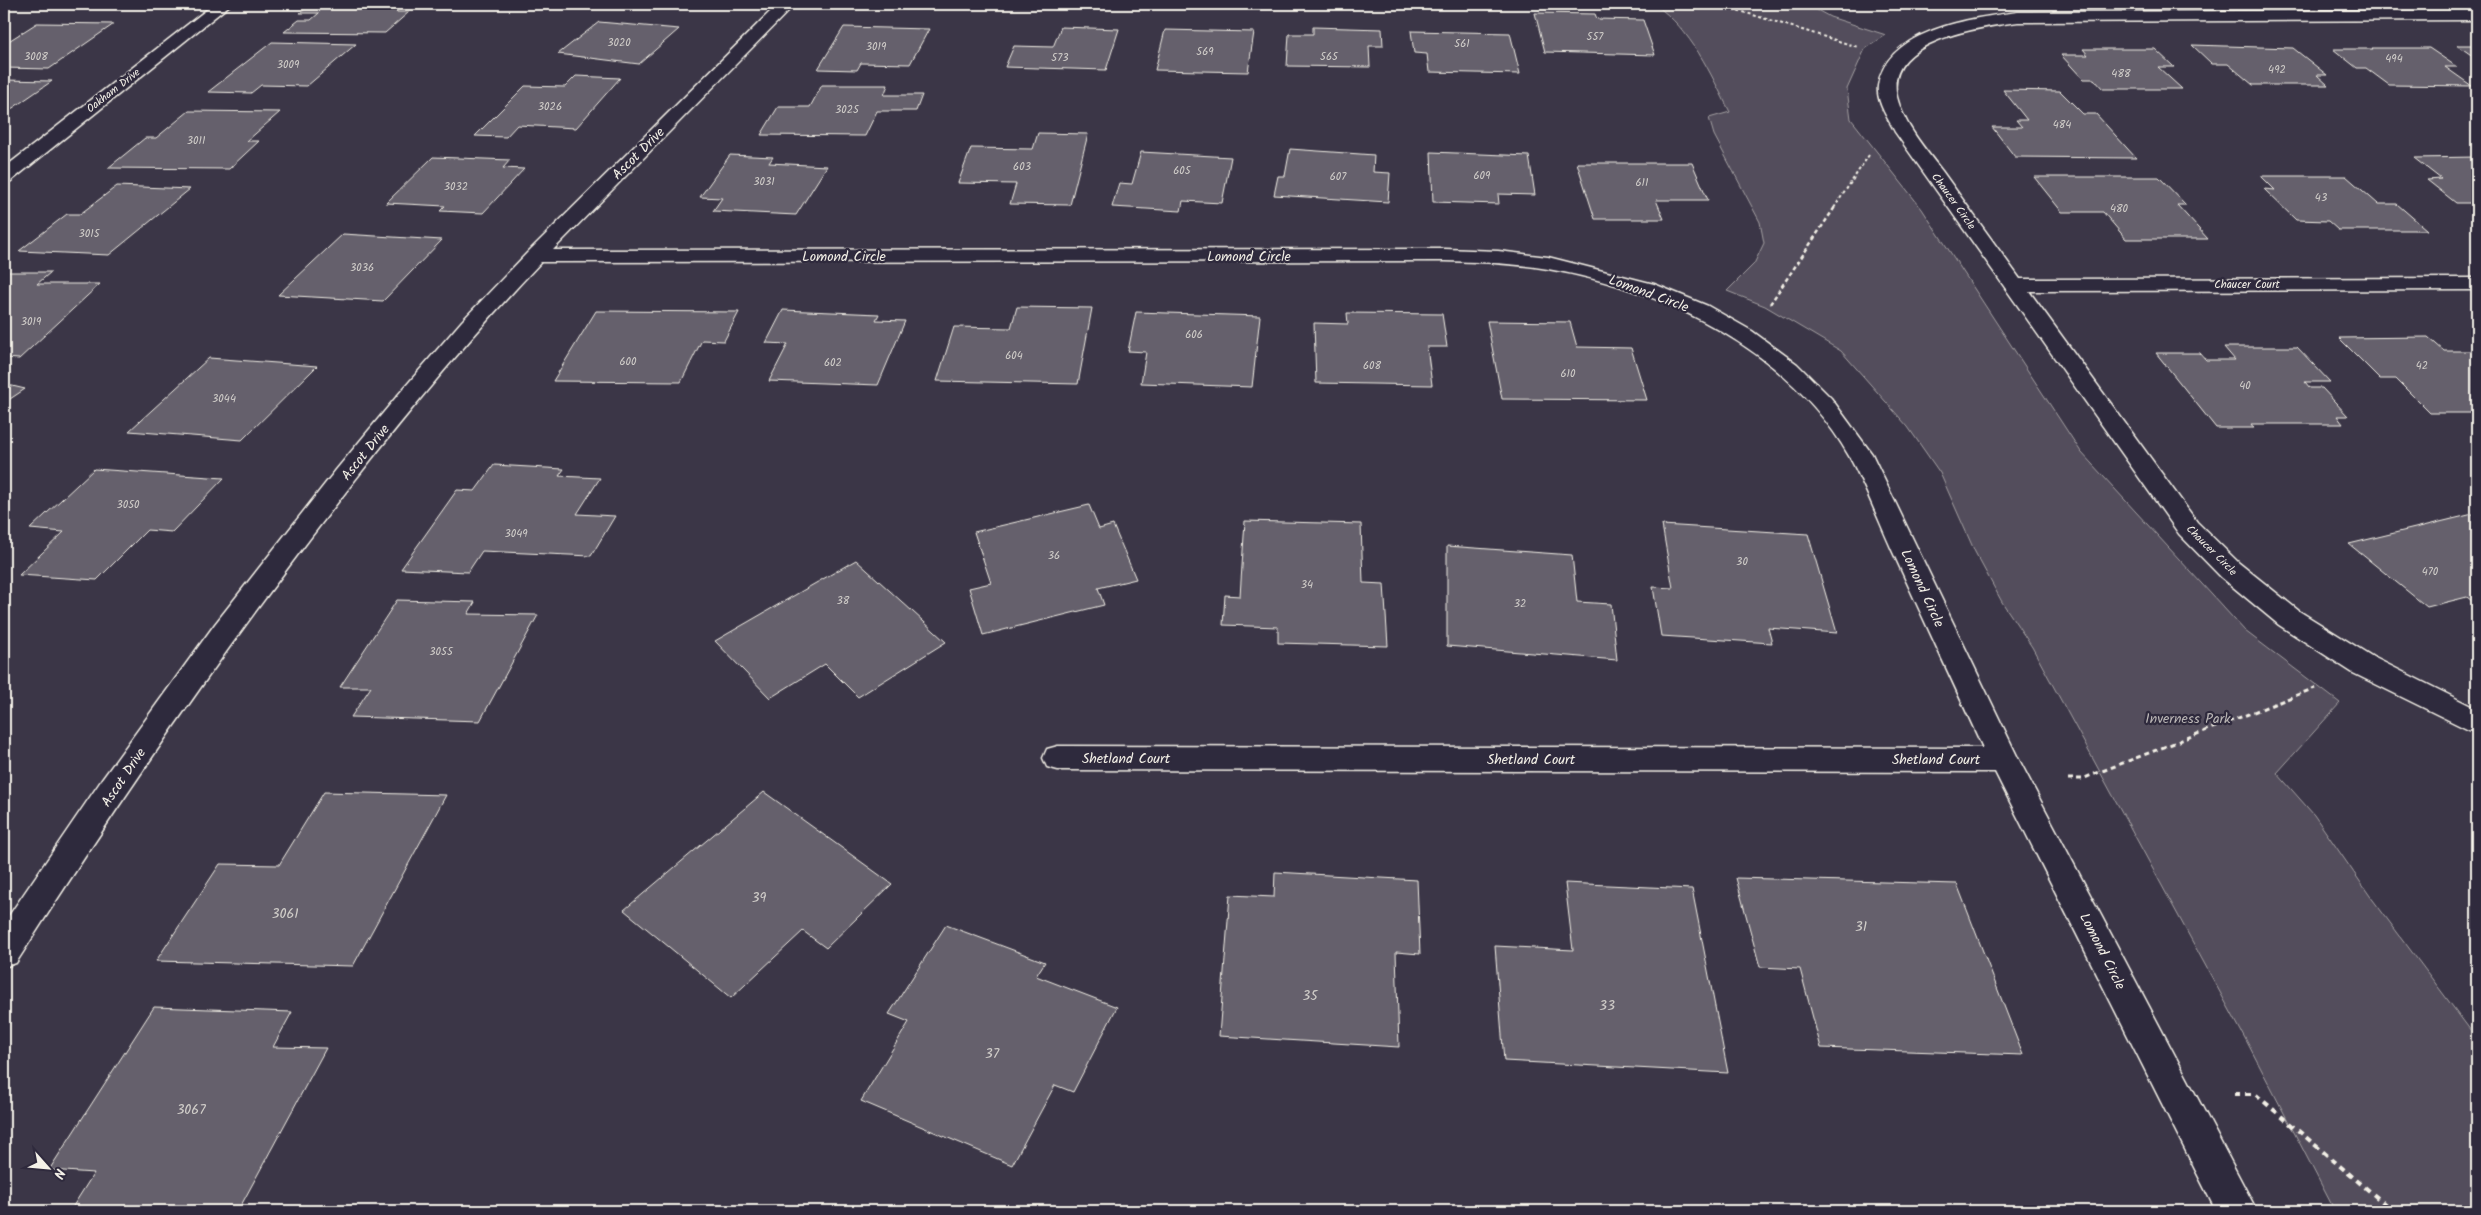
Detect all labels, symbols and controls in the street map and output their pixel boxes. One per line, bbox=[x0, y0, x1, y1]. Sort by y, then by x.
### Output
house number: 557 bbox=[1587, 28, 1604, 46]
house number: 3020 bbox=[607, 34, 631, 52]
house number: 561 bbox=[1454, 35, 1470, 53]
house number: 3019 bbox=[866, 38, 887, 56]
house number: 569 bbox=[1196, 43, 1214, 61]
house number: 3008 bbox=[24, 48, 48, 66]
house number: 565 bbox=[1320, 48, 1339, 66]
house number: 573 bbox=[1051, 49, 1069, 67]
house number: 494 bbox=[2385, 50, 2403, 68]
house number: 3009 bbox=[277, 56, 300, 74]
house number: 492 bbox=[2268, 61, 2286, 79]
street label: Oakham Drive bbox=[83, 64, 145, 118]
house number: 488 bbox=[2111, 65, 2131, 83]
house number: 3026 bbox=[538, 98, 562, 116]
house number: 3025 bbox=[835, 101, 860, 119]
house number: 484 bbox=[2053, 116, 2071, 134]
street label: Ascot Drive bbox=[607, 122, 671, 185]
house number: 3011 bbox=[187, 132, 205, 150]
house number: 603 bbox=[1013, 158, 1031, 176]
house number: 605 bbox=[1173, 162, 1192, 180]
house number: 609 bbox=[1474, 167, 1491, 185]
house number: 607 bbox=[1330, 168, 1347, 186]
street label: Chaucer Circle bbox=[1926, 170, 1980, 234]
house number: 3031 bbox=[753, 173, 775, 191]
house number: 611 bbox=[1635, 174, 1649, 192]
house number: 3032 bbox=[444, 178, 468, 196]
house number: 43 bbox=[2315, 189, 2327, 207]
house number: 480 bbox=[2110, 200, 2129, 218]
house number: 3015 bbox=[78, 225, 101, 243]
street label: Lomond Circle bbox=[802, 246, 887, 268]
street label: Lomond Circle bbox=[1207, 246, 1292, 268]
house number: 3036 bbox=[350, 259, 374, 277]
street label: Lomond Circle bbox=[1605, 269, 1692, 319]
street label: Chaucer Court bbox=[2214, 276, 2281, 294]
house number: 3019 bbox=[21, 313, 42, 331]
house number: 606 bbox=[1185, 326, 1203, 344]
house number: 604 bbox=[1005, 347, 1023, 365]
house number: 600 bbox=[619, 353, 637, 371]
house number: 602 bbox=[824, 354, 842, 372]
house number: 608 bbox=[1363, 357, 1381, 375]
house number: 42 bbox=[2416, 357, 2428, 375]
house number: 610 bbox=[1560, 365, 1576, 383]
house number: 40 bbox=[2239, 377, 2251, 395]
house number: 3044 bbox=[212, 390, 236, 408]
street label: Ascot Drive bbox=[336, 419, 396, 486]
house number: 3050 bbox=[116, 496, 140, 514]
street label: Chaucer Circle bbox=[2182, 521, 2241, 581]
house number: 3049 bbox=[504, 525, 528, 543]
street label: Lomond Circle bbox=[1894, 546, 1950, 632]
house number: 36 bbox=[1048, 547, 1060, 565]
house number: 30 bbox=[1736, 553, 1748, 571]
house number: 470 bbox=[2422, 563, 2439, 581]
house number: 34 bbox=[1301, 576, 1313, 594]
house number: 38 bbox=[837, 592, 850, 610]
house number: 32 bbox=[1514, 595, 1526, 613]
house number: 3055 bbox=[429, 643, 454, 661]
park label: Inverness Park bbox=[2145, 708, 2231, 730]
street label: Ascot Drive bbox=[96, 743, 152, 812]
street label: Shetland Court bbox=[1082, 748, 1171, 770]
street label: Shetland Court bbox=[1487, 749, 1576, 771]
street label: Shetland Court bbox=[1892, 749, 1981, 771]
house number: 39 bbox=[752, 887, 767, 909]
house number: 3061 bbox=[271, 903, 299, 925]
street label: Lomond Circle bbox=[2073, 909, 2131, 994]
house number: 31 bbox=[1855, 916, 1867, 938]
house number: 35 bbox=[1302, 985, 1319, 1007]
house number: 33 bbox=[1599, 995, 1615, 1017]
house number: 37 bbox=[985, 1043, 1000, 1065]
house number: 3067 bbox=[176, 1099, 206, 1121]
north arrow bbox=[22, 1142, 72, 1192]
text: N bbox=[47, 1165, 71, 1183]

